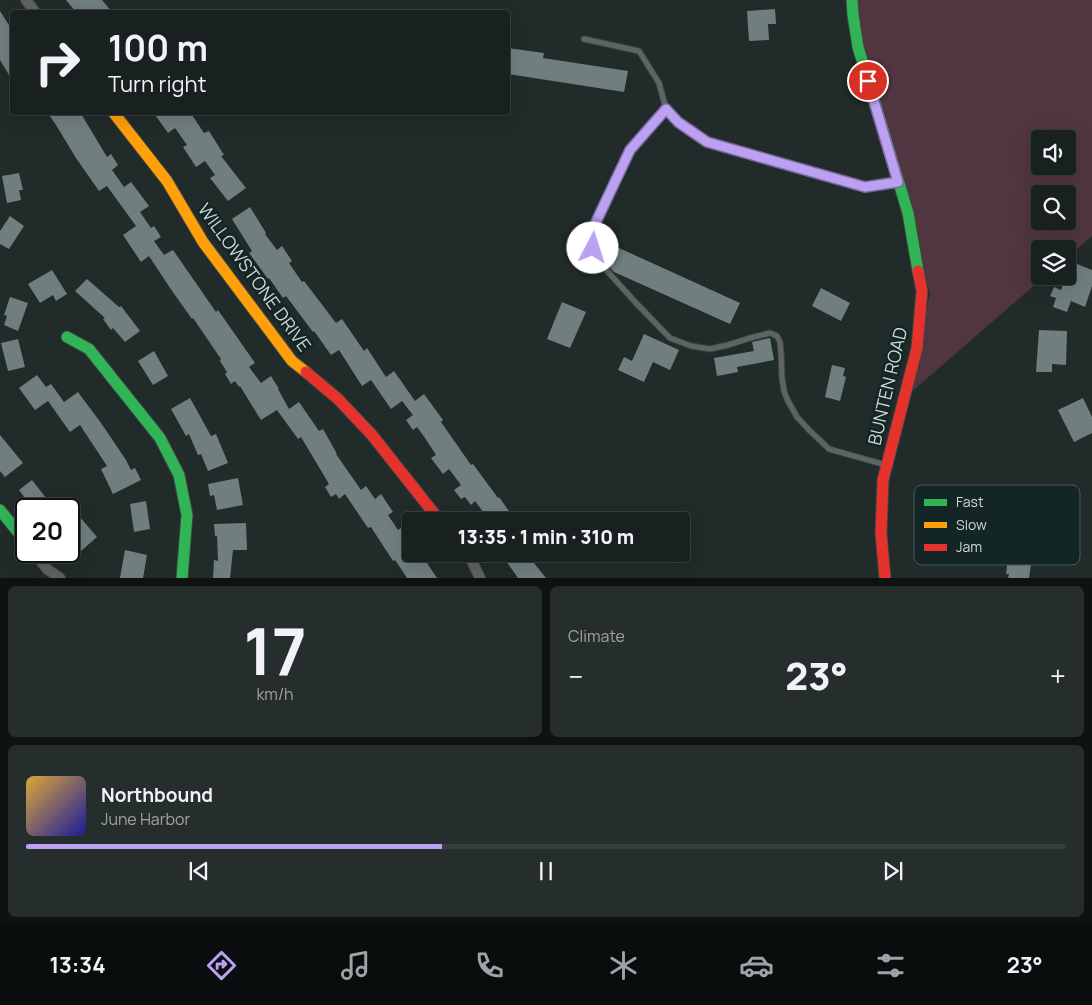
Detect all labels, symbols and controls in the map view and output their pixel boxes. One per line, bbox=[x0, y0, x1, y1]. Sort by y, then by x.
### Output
text: 100 m bbox=[108, 24, 208, 72]
icon: right bbox=[25, 30, 90, 95]
pin bbox=[847, 60, 889, 102]
icon: arrive bbox=[854, 67, 882, 95]
text: Turn right bbox=[108, 69, 206, 99]
map controls bbox=[1031, 130, 1076, 285]
button: sound bbox=[1031, 130, 1076, 175]
button: search bbox=[1031, 185, 1076, 230]
street label: WILLOWSTONE DRIVE bbox=[193, 198, 317, 356]
position arrow bbox=[566, 221, 618, 273]
button: layers bbox=[1031, 240, 1076, 285]
street label: BUNTEN ROAD bbox=[862, 325, 912, 447]
legend bbox=[914, 485, 1080, 565]
text: Fast bbox=[956, 492, 984, 511]
speed limit sign: 20 bbox=[15, 498, 80, 563]
text: Slow bbox=[956, 515, 987, 534]
text: 13:35 · 1 min · 310 m bbox=[458, 524, 634, 550]
text: Jam bbox=[956, 537, 982, 556]
text: 17 bbox=[243, 606, 307, 695]
text: Climate bbox=[568, 625, 625, 647]
text: 23° bbox=[785, 649, 848, 701]
text: − bbox=[568, 657, 583, 695]
text: + bbox=[1050, 657, 1066, 695]
text: km/h bbox=[256, 683, 294, 705]
text: Northbound bbox=[101, 782, 213, 808]
text: June Harbor bbox=[101, 808, 190, 830]
icon: previous bbox=[185, 857, 213, 885]
icon: pause bbox=[532, 857, 560, 885]
icon: next bbox=[879, 857, 907, 885]
icon: directions bbox=[204, 948, 239, 983]
icon: music bbox=[338, 948, 373, 983]
icon: phone bbox=[472, 948, 507, 983]
icon: climate bbox=[606, 948, 641, 983]
icon: car bbox=[739, 948, 774, 983]
icon: filters bbox=[873, 948, 908, 983]
text: 13:34 bbox=[49, 950, 106, 980]
text: 23° bbox=[1007, 950, 1043, 980]

